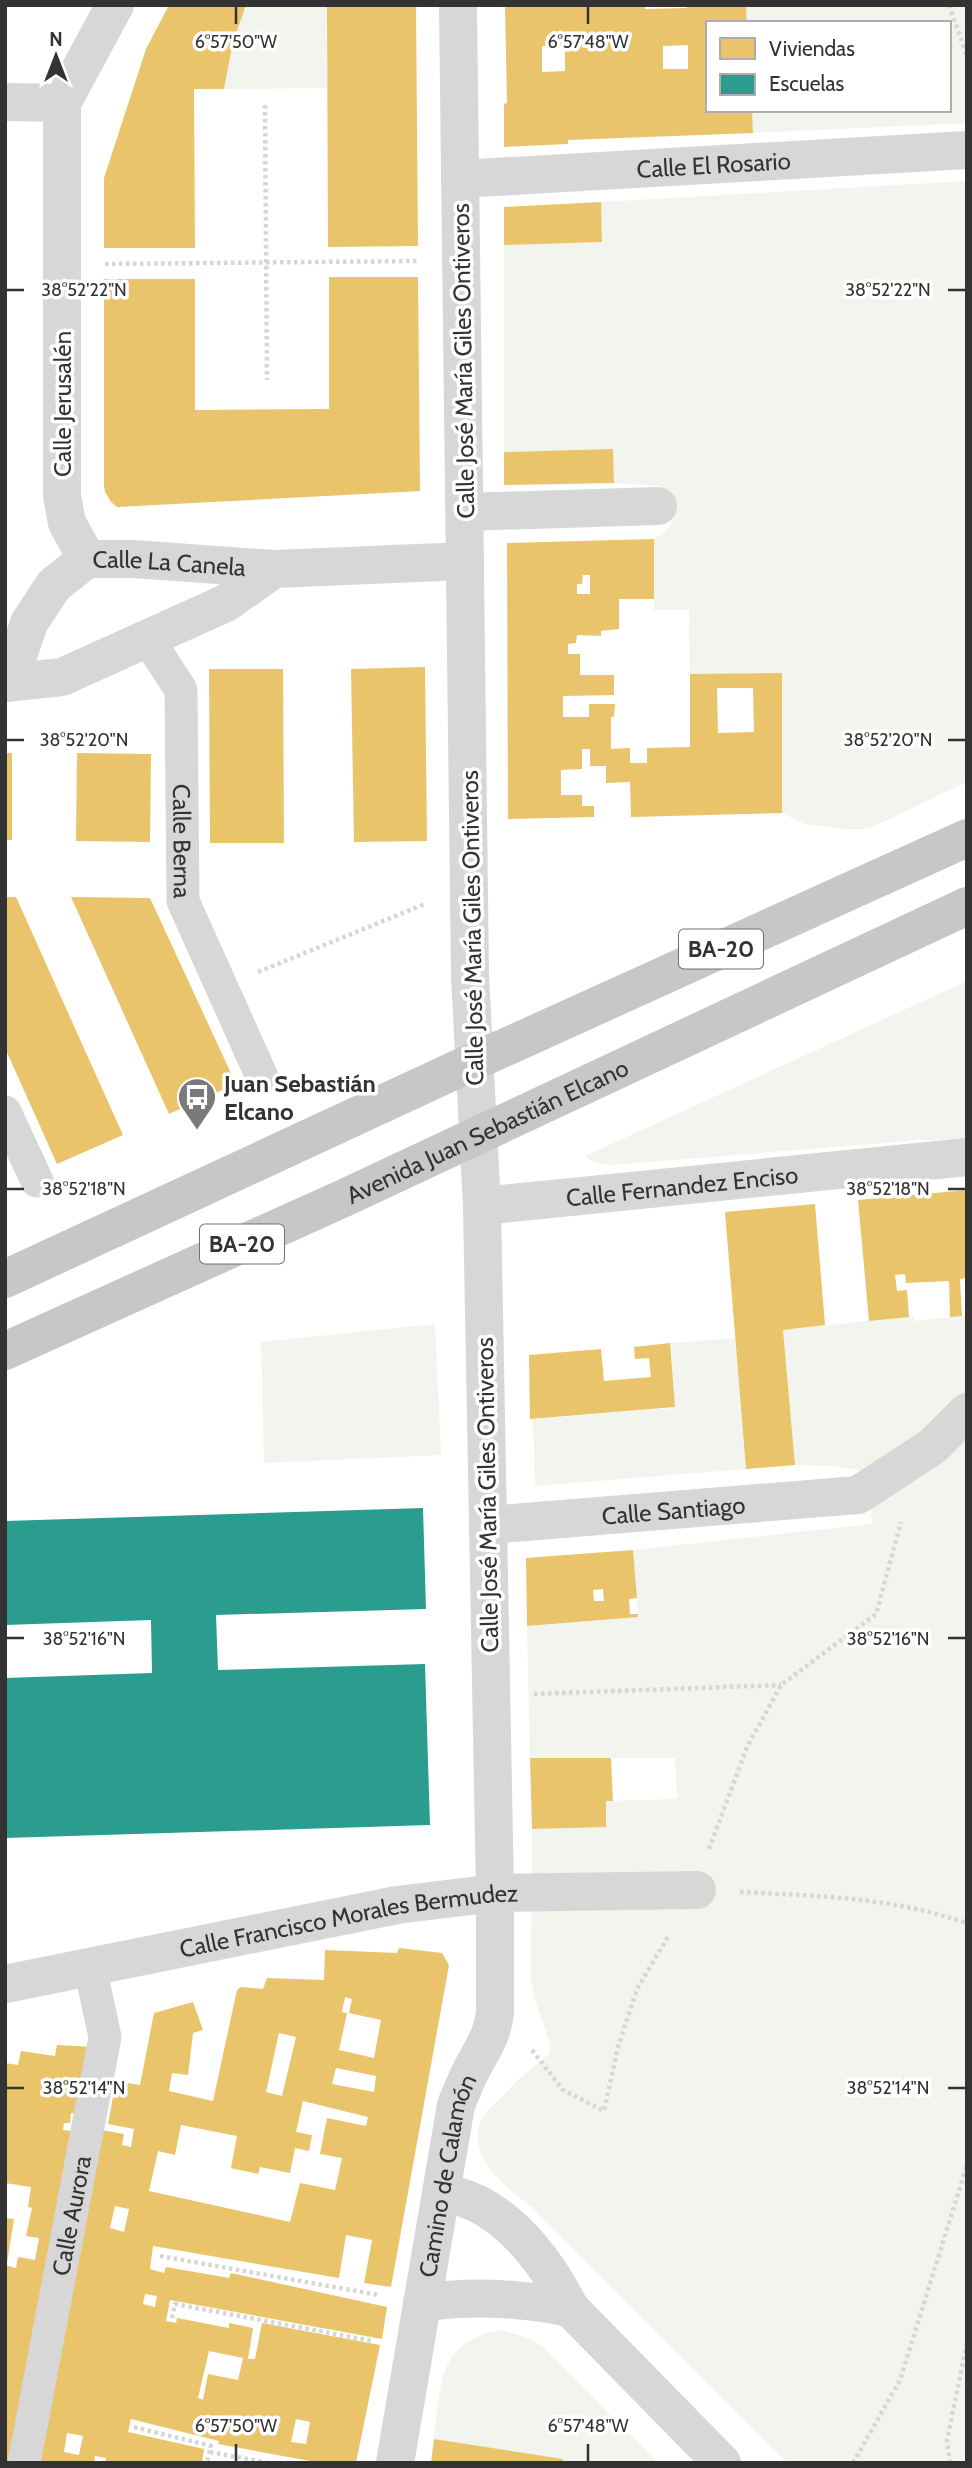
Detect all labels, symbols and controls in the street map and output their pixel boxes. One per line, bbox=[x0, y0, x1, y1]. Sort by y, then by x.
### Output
north arrow bbox=[21, 21, 91, 91]
legend bbox=[706, 21, 951, 112]
text: N bbox=[49, 28, 63, 51]
text: 6°57'50"W bbox=[195, 31, 277, 53]
text: 6°57'48"W bbox=[548, 31, 628, 53]
text: Viviendas bbox=[769, 36, 855, 61]
text: Escuelas bbox=[769, 71, 845, 96]
street label: Calle El Rosario bbox=[636, 146, 791, 183]
street label: Calle José María Giles Ontiveros bbox=[446, 203, 480, 519]
text: 38°52'22"N bbox=[41, 279, 127, 301]
text: 38°52'22"N bbox=[845, 279, 931, 301]
street label: Calle Jerusalén bbox=[48, 331, 77, 477]
street label: Calle La Canela bbox=[93, 544, 247, 581]
text: 38°52'20"N bbox=[40, 729, 128, 751]
text: 38°52'20"N bbox=[844, 729, 932, 751]
street label: Calle José María Giles Ontiveros bbox=[455, 770, 489, 1086]
street label: Calle Berna bbox=[167, 784, 197, 899]
road number: BA-20 bbox=[679, 930, 763, 968]
street label: Avenida Juan Sebastián Elcano bbox=[342, 1052, 633, 1209]
place label: Juan Sebastián Elcano bbox=[223, 1069, 376, 1126]
bus stop icon: Juan Sebastián Elcano bbox=[176, 1076, 218, 1131]
street label: Calle Fernandez Enciso bbox=[565, 1160, 799, 1212]
text: 38°52'18"N bbox=[42, 1178, 126, 1200]
text: 38°52'18"N bbox=[846, 1178, 930, 1200]
road number: BA-20 bbox=[200, 1224, 284, 1264]
street label: Calle José María Giles Ontiveros bbox=[470, 1337, 504, 1653]
street label: Calle Santiago bbox=[600, 1490, 746, 1530]
text: 38°52'16"N bbox=[43, 1628, 125, 1650]
text: 38°52'16"N bbox=[847, 1628, 929, 1650]
street label: Calle Francisco Morales Bermudez bbox=[177, 1878, 518, 1963]
street label: Camino de Calamón bbox=[412, 2069, 482, 2279]
text: 38°52'14"N bbox=[43, 2077, 125, 2099]
text: 38°52'14"N bbox=[847, 2077, 929, 2099]
street label: Calle Aurora bbox=[45, 2152, 97, 2278]
text: 6°57'50"W bbox=[195, 2415, 277, 2437]
text: 6°57'48"W bbox=[548, 2415, 628, 2437]

